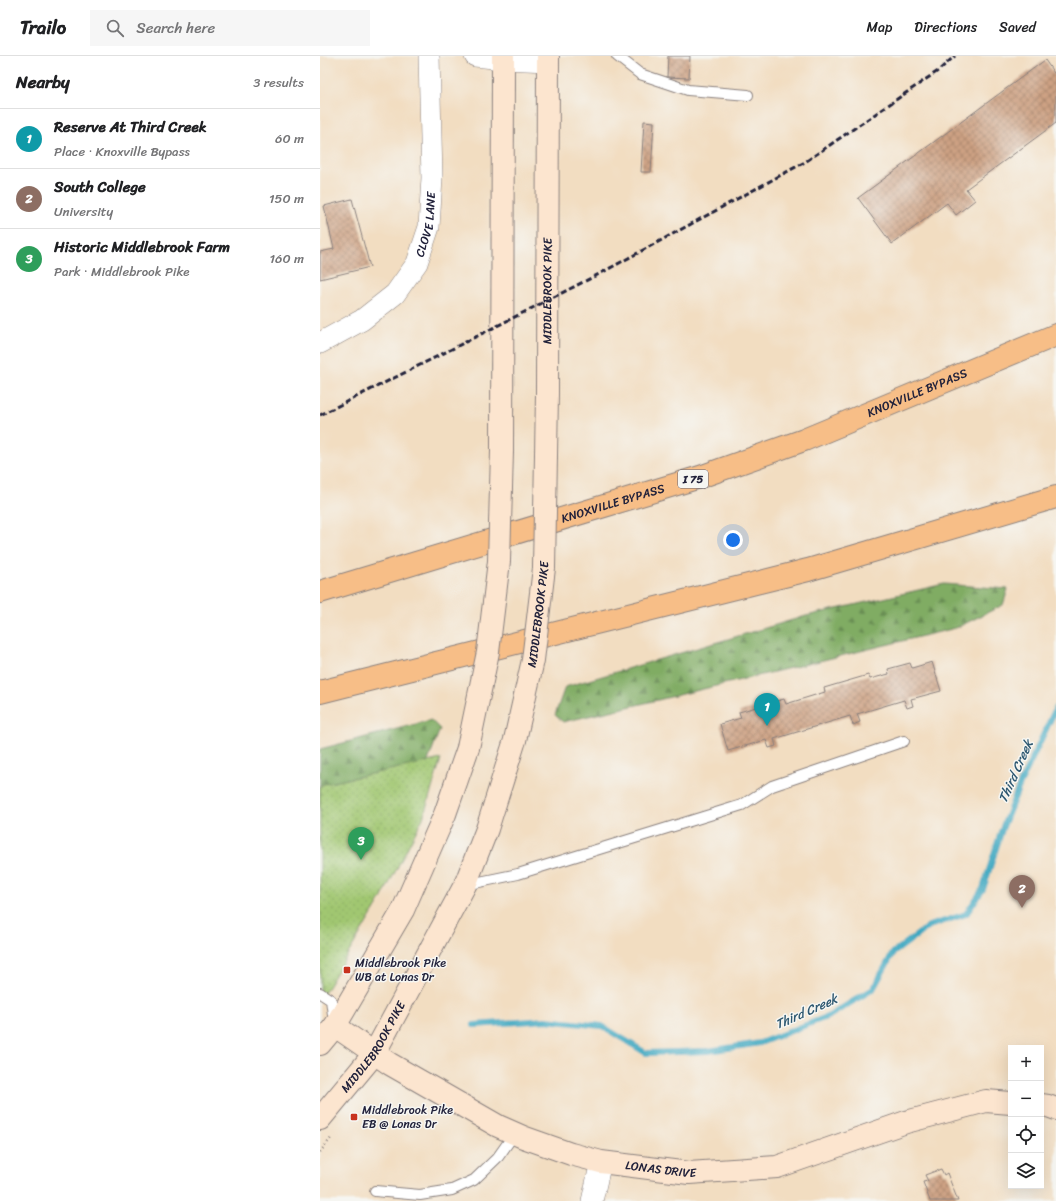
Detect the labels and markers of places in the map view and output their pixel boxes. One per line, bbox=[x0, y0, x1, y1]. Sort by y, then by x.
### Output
pin: 1 bbox=[754, 693, 780, 726]
pin: 3 bbox=[348, 827, 374, 860]
pin: 2 bbox=[1009, 875, 1035, 908]
place label: Middlebrook Pike WB at Lonas Dr bbox=[355, 952, 446, 988]
marker: Middlebrook Pike WB at Lonas Dr bbox=[342, 965, 352, 975]
place label: Middlebrook Pike EB @ Lonas Dr bbox=[362, 1099, 453, 1135]
marker: Middlebrook Pike EB @ Lonas Dr bbox=[349, 1112, 359, 1122]

